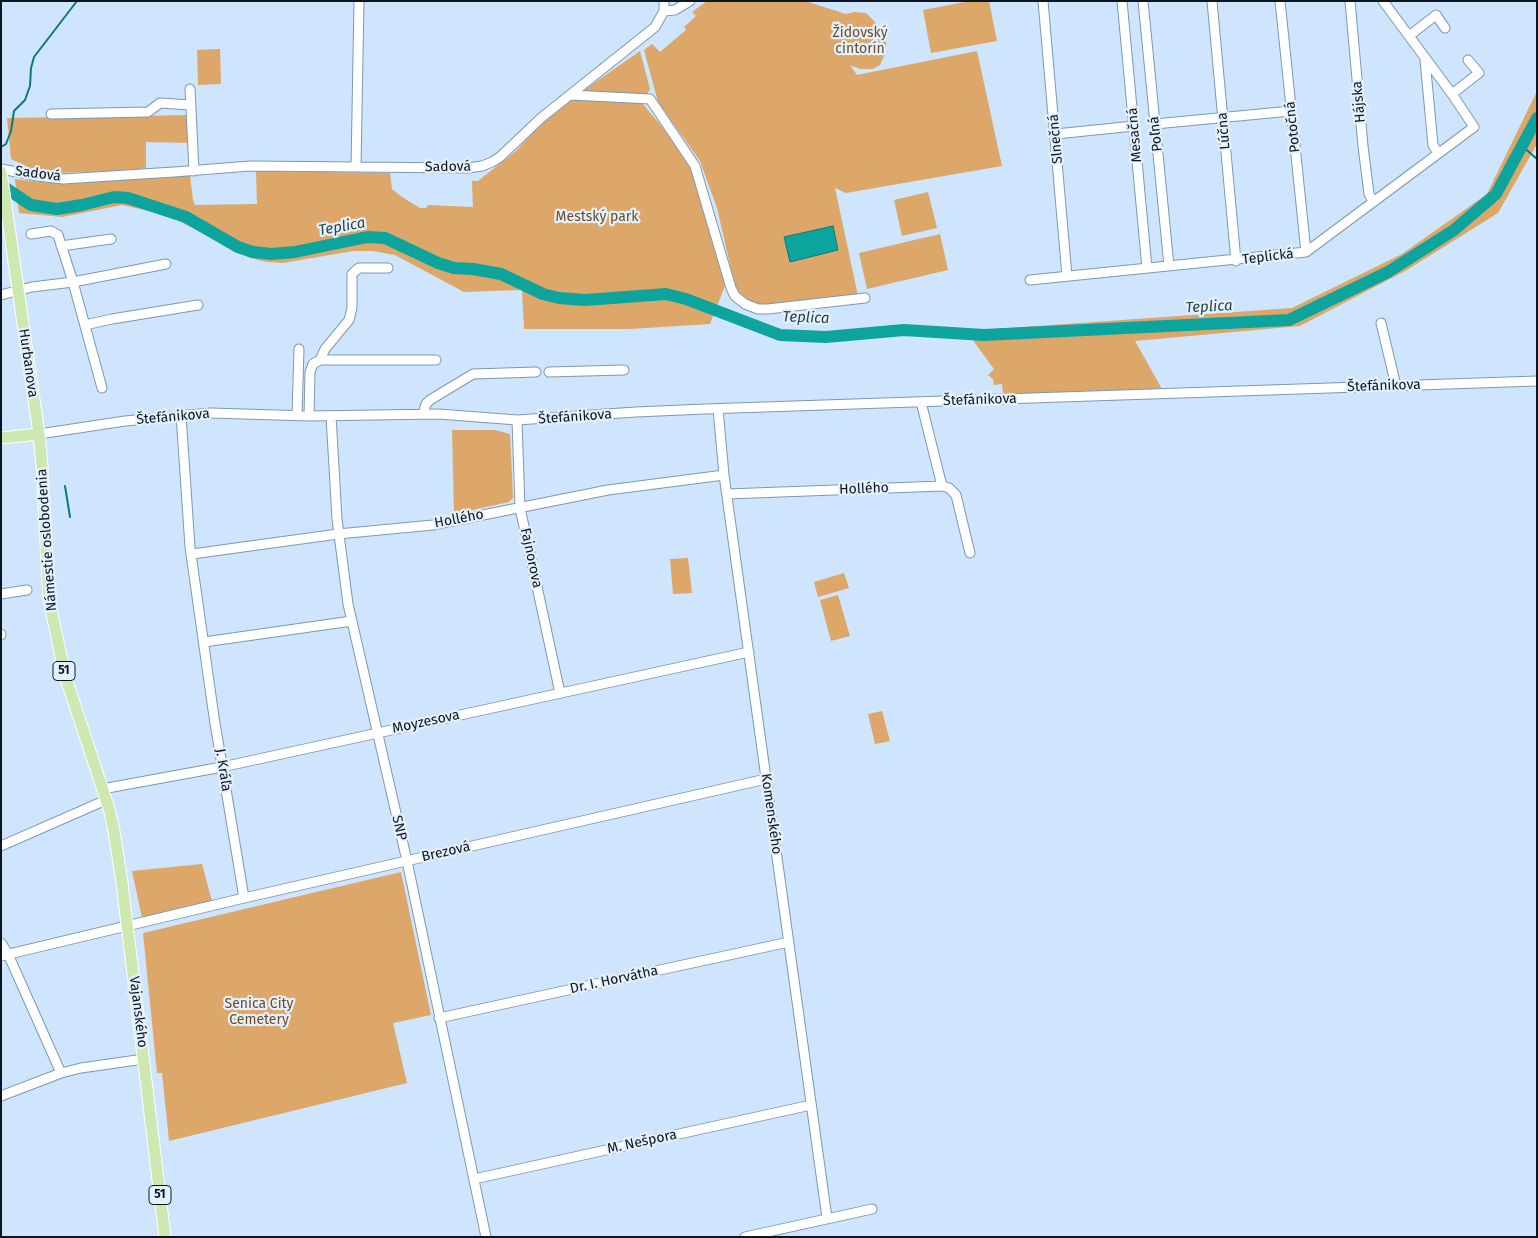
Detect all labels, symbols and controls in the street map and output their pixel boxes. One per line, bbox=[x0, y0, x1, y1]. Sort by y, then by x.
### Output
park label: Židovský cintorín bbox=[832, 25, 888, 58]
street label: Hájska bbox=[1349, 80, 1369, 124]
street label: Potočná bbox=[1282, 101, 1304, 153]
street label: Mesačná bbox=[1124, 107, 1146, 163]
street label: Lúčna bbox=[1214, 112, 1234, 150]
street label: Slnečná bbox=[1045, 113, 1067, 165]
street label: Poľná bbox=[1146, 115, 1166, 153]
street label: Sadová bbox=[425, 158, 471, 176]
street label: Sadová bbox=[14, 163, 62, 185]
park label: Mestský park bbox=[556, 209, 638, 225]
water label: Teplica bbox=[317, 214, 367, 240]
street label: Teplická bbox=[1241, 246, 1295, 268]
water label: Teplica bbox=[1185, 297, 1233, 317]
water label: Teplica bbox=[782, 308, 830, 328]
street label: Hurbanova bbox=[15, 327, 41, 399]
street label: Štefánikova bbox=[1347, 376, 1421, 396]
street label: Štefánikova bbox=[943, 390, 1017, 410]
street label: Štefánikova bbox=[136, 405, 210, 429]
street label: Štefánikova bbox=[538, 406, 612, 428]
street label: Námestie oslobodenia bbox=[34, 468, 60, 612]
street label: Hollého bbox=[839, 480, 889, 498]
street label: Hollého bbox=[433, 506, 485, 532]
street label: Fajnorova bbox=[516, 526, 546, 590]
road number: 51 bbox=[53, 661, 75, 680]
street label: Moyzesova bbox=[391, 707, 461, 737]
street label: J. Kráľa bbox=[211, 747, 235, 793]
street label: Komenského bbox=[757, 772, 785, 856]
street label: SNP bbox=[388, 814, 410, 842]
street label: Brezová bbox=[420, 838, 472, 866]
street label: Dr. I. Horvátha bbox=[568, 962, 660, 998]
street label: Vajanského bbox=[125, 975, 151, 1049]
park label: Senica City Cemetery bbox=[225, 996, 293, 1028]
street label: M. Nešpora bbox=[606, 1126, 678, 1158]
road number: 51 bbox=[149, 1186, 171, 1204]

